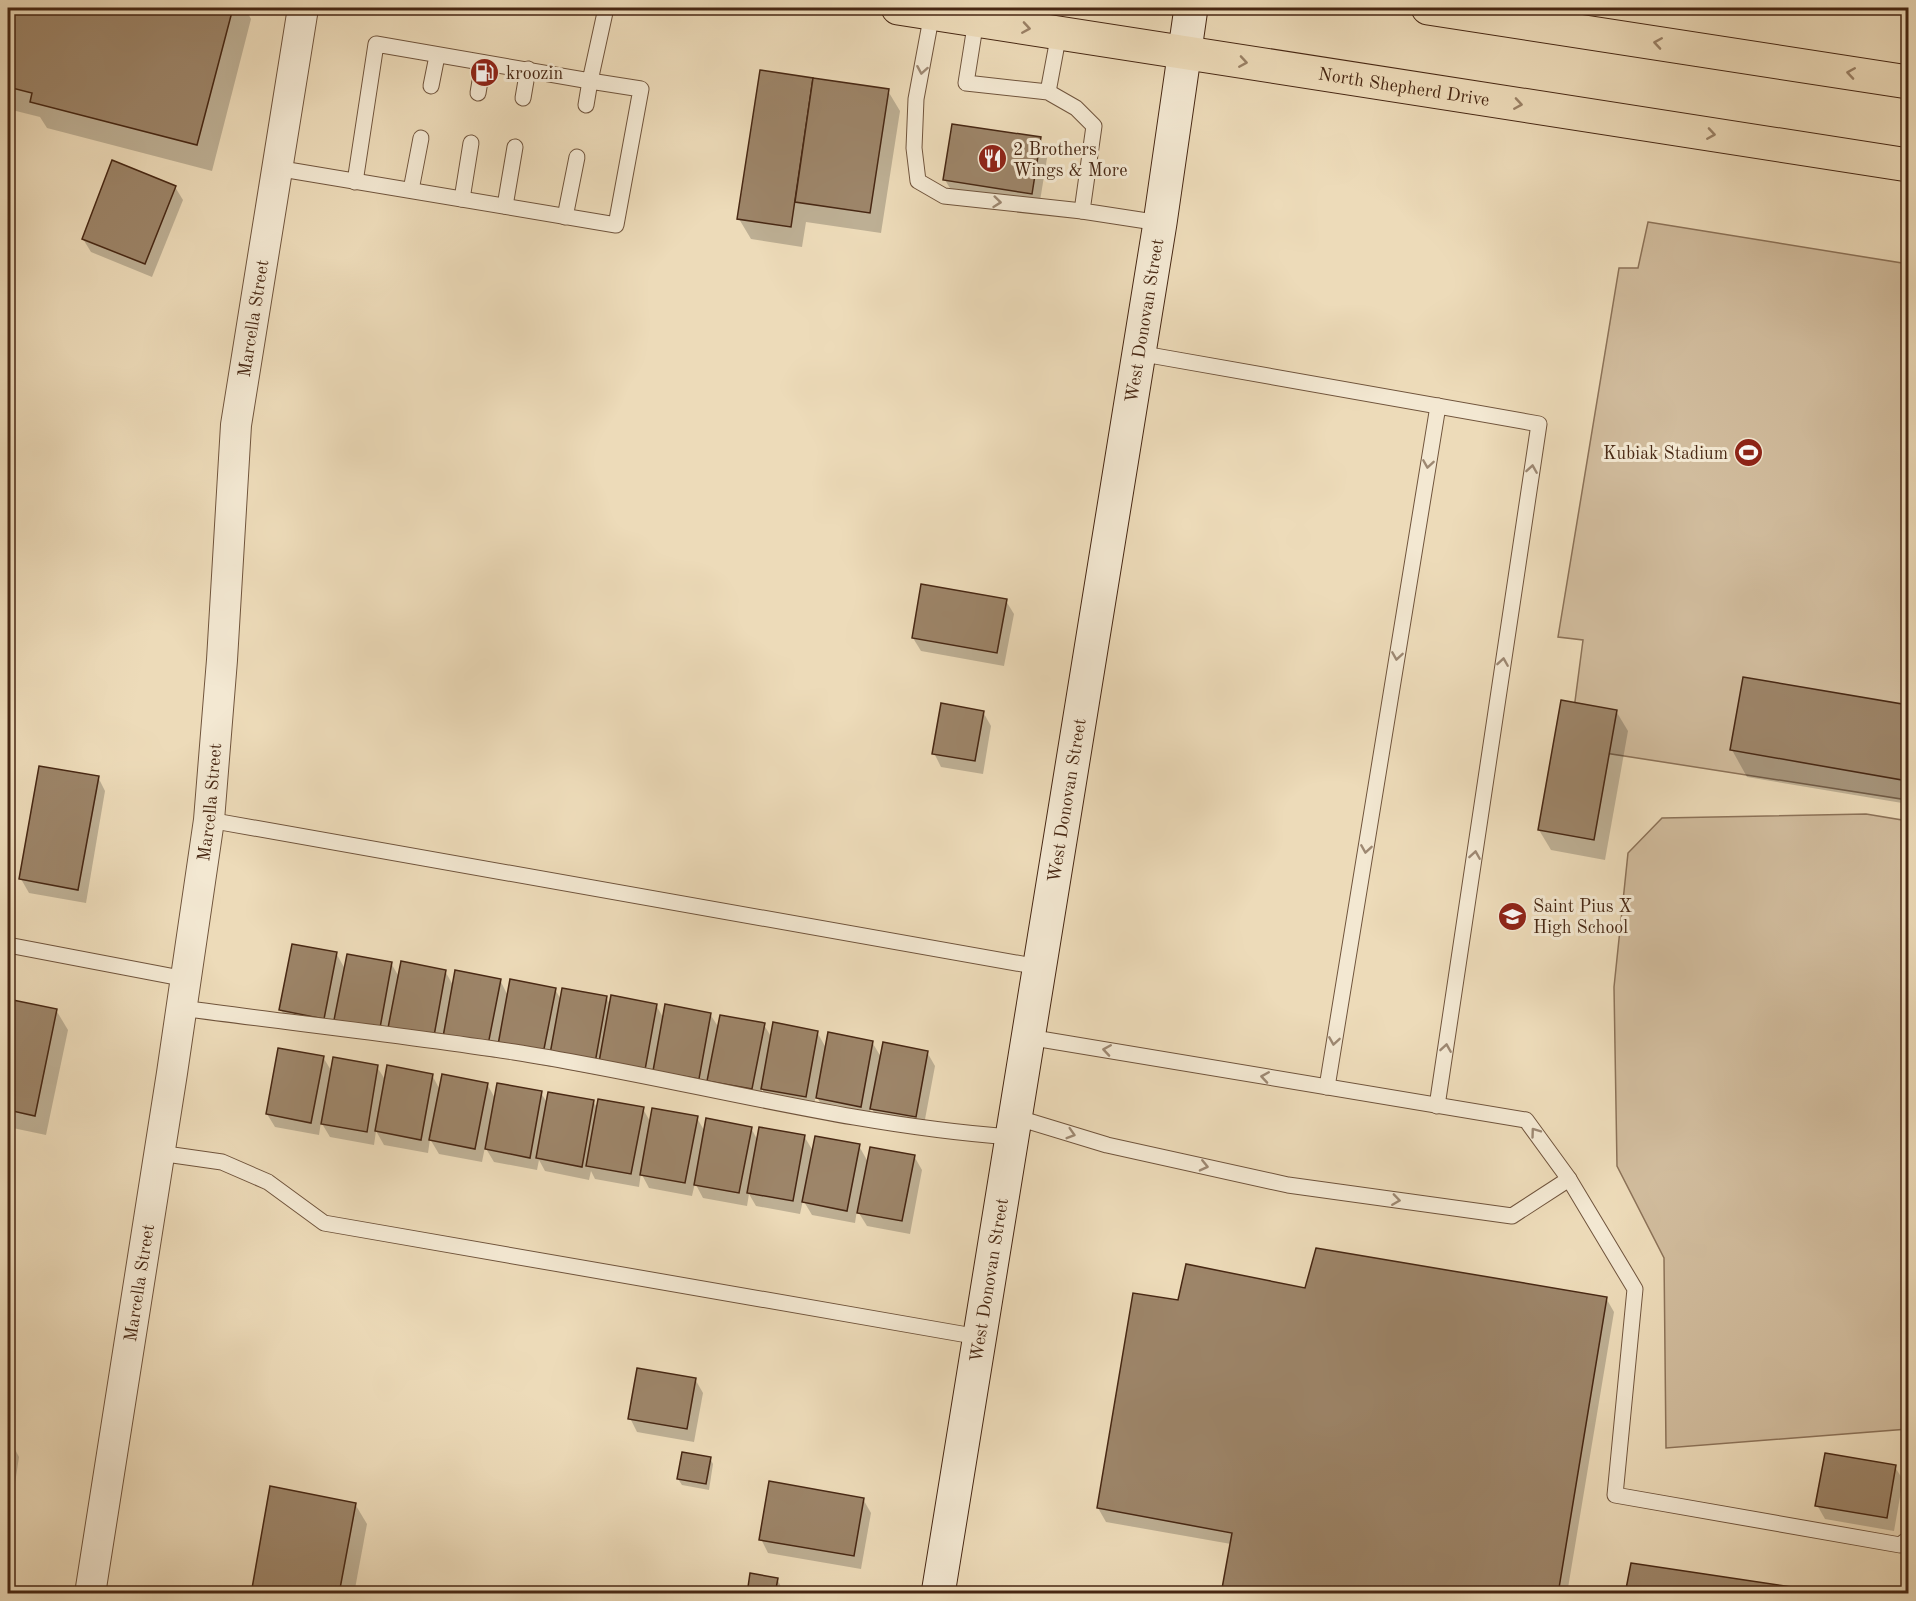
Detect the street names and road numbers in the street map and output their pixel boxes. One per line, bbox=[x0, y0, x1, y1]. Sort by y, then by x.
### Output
street label: North Shepherd Drive bbox=[1317, 65, 1491, 110]
street label: West Donovan Street bbox=[1123, 237, 1167, 404]
street label: Marcella Street bbox=[236, 258, 272, 379]
street label: West Donovan Street bbox=[1045, 717, 1090, 884]
street label: Marcella Street bbox=[195, 742, 225, 863]
street label: West Donovan Street bbox=[968, 1197, 1012, 1364]
street label: Marcella Street bbox=[122, 1223, 158, 1343]

